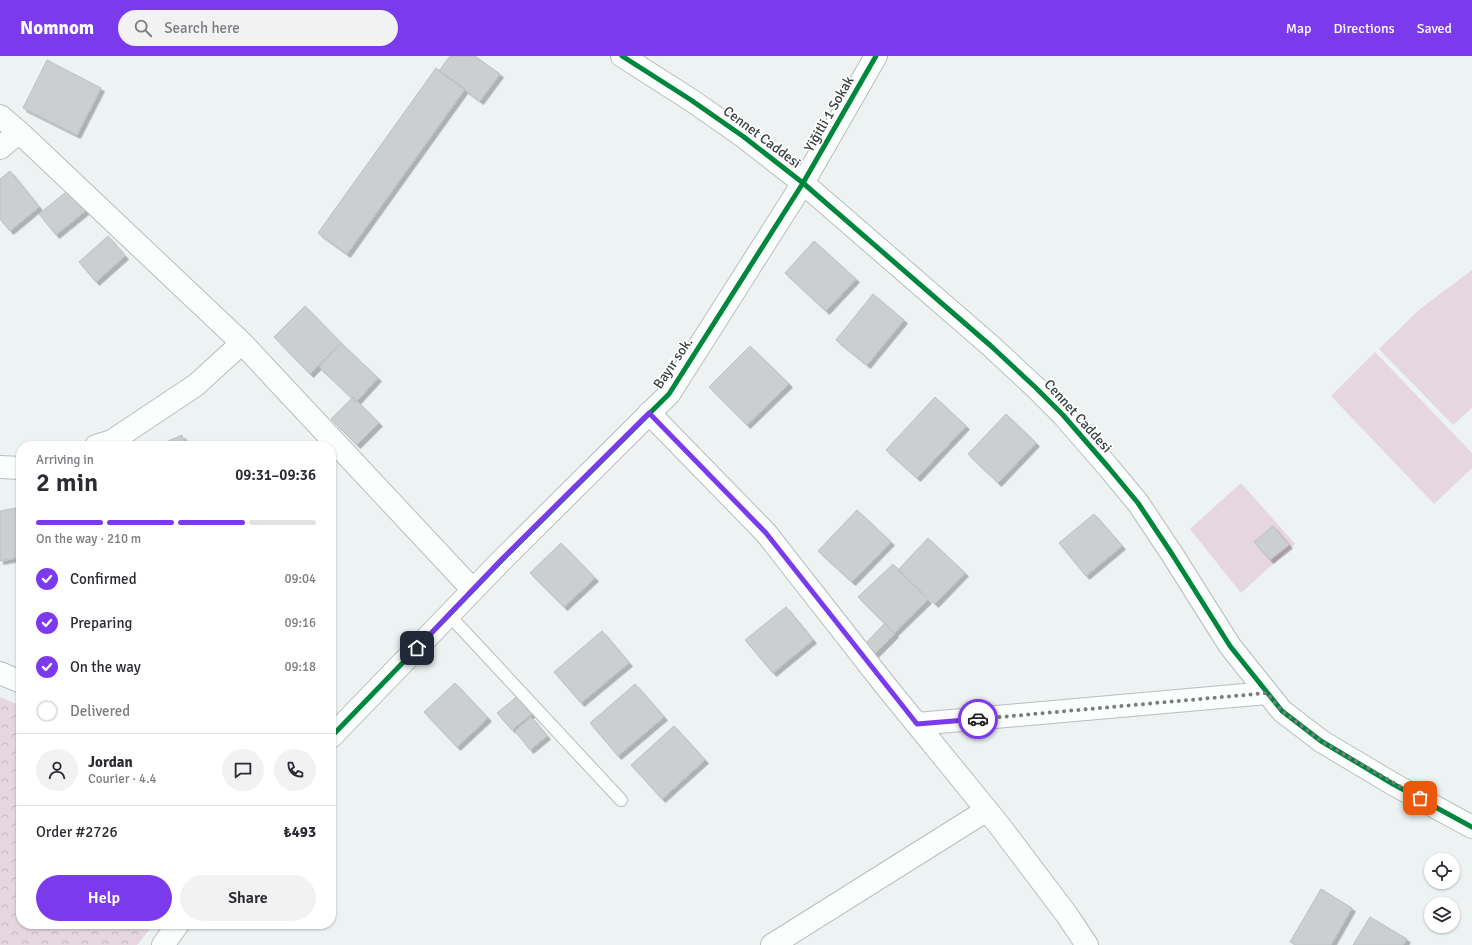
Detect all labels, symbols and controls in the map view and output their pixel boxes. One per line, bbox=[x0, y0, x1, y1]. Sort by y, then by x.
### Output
search box bbox=[118, 10, 398, 46]
text: Nomnom bbox=[20, 16, 94, 40]
icon: search bbox=[132, 17, 154, 39]
text: Search here bbox=[164, 19, 240, 37]
text: Map bbox=[1286, 20, 1312, 37]
text: Directions bbox=[1334, 20, 1395, 37]
text: Saved bbox=[1417, 20, 1452, 37]
street label: Yiğitli 1 Sokak bbox=[800, 73, 858, 155]
street label: Cennet Caddesi bbox=[720, 102, 804, 172]
street label: Bayır sok. bbox=[650, 334, 696, 392]
street label: Cennet Caddesi bbox=[1041, 376, 1115, 456]
text: Arriving in bbox=[36, 452, 94, 468]
text: 09:31–09:36 bbox=[235, 466, 316, 484]
text: 2 min bbox=[36, 467, 98, 499]
text: On the way · 210 m bbox=[36, 531, 141, 547]
icon: check bbox=[36, 568, 58, 590]
text: Confirmed bbox=[70, 570, 137, 588]
text: 09:04 bbox=[284, 571, 316, 587]
icon: check bbox=[36, 612, 58, 634]
text: Preparing bbox=[70, 614, 133, 632]
text: 09:16 bbox=[284, 615, 316, 631]
pin bbox=[400, 631, 434, 665]
icon: home bbox=[406, 637, 428, 659]
icon: check bbox=[36, 656, 58, 678]
text: On the way bbox=[70, 658, 141, 676]
text: 09:18 bbox=[284, 659, 316, 675]
courier bbox=[958, 699, 998, 739]
text: Delivered bbox=[70, 702, 130, 720]
icon: car bbox=[967, 708, 989, 730]
button: person bbox=[36, 749, 78, 791]
button: chat bbox=[222, 749, 264, 791]
button: phone bbox=[274, 749, 316, 791]
text: Jordan bbox=[88, 753, 133, 771]
text: Courier · 4.4 bbox=[88, 771, 157, 787]
pin bbox=[1403, 781, 1437, 815]
icon: bag bbox=[1409, 787, 1431, 809]
text: Order #2726 bbox=[36, 823, 118, 841]
text: ₺493 bbox=[284, 823, 316, 841]
map controls bbox=[1424, 853, 1460, 933]
button: locate bbox=[1424, 853, 1460, 889]
button: Help bbox=[36, 875, 172, 921]
button: Share bbox=[180, 875, 316, 921]
button: layers bbox=[1424, 897, 1460, 933]

